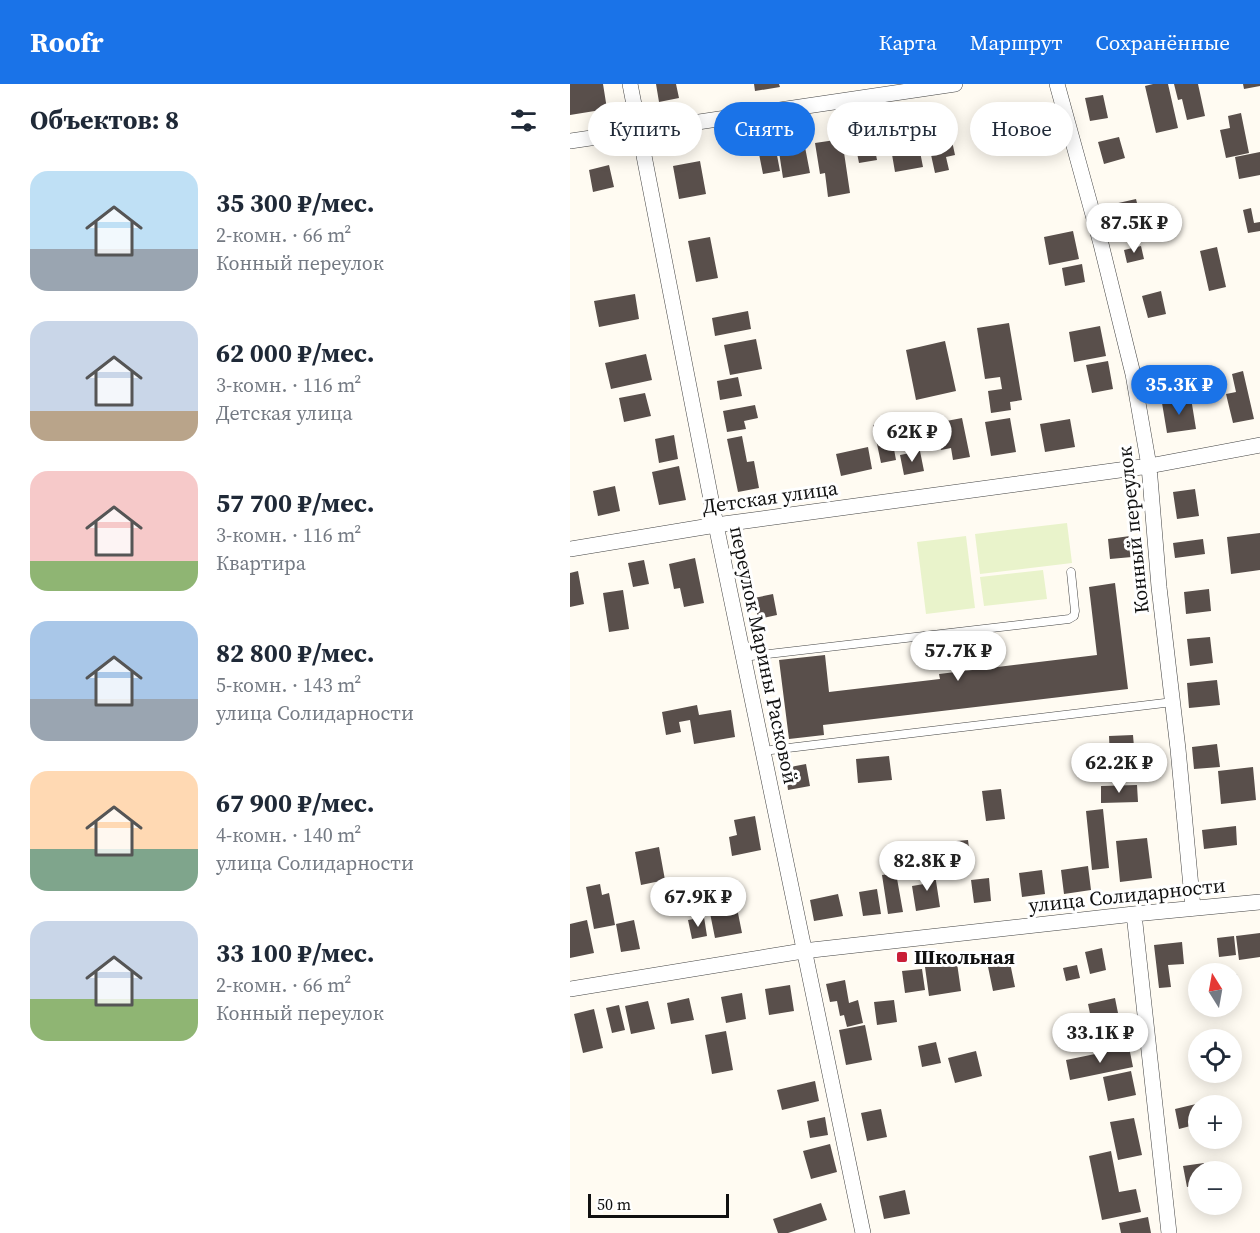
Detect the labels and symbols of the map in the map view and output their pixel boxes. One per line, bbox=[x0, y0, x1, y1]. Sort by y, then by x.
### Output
pin: 87.5K ₽ bbox=[1079, 203, 1189, 254]
pin: 35.3K ₽ bbox=[1124, 365, 1234, 416]
pin: 62K ₽ bbox=[870, 412, 954, 463]
street label: Конный переулок bbox=[1110, 445, 1156, 615]
street label: Детская улица bbox=[700, 474, 840, 520]
street label: переулок Марины Расковой bbox=[723, 523, 805, 787]
pin: 57.7K ₽ bbox=[903, 631, 1013, 682]
pin: 62.2K ₽ bbox=[1064, 743, 1174, 794]
pin: 82.8K ₽ bbox=[872, 841, 982, 892]
street label: улица Солидарности bbox=[1027, 871, 1227, 919]
pin: 67.9K ₽ bbox=[643, 877, 753, 928]
place label: Школьная bbox=[914, 943, 1015, 971]
marker: Школьная bbox=[895, 950, 909, 964]
north arrow bbox=[1188, 963, 1242, 1017]
pin: 33.1K ₽ bbox=[1045, 1013, 1155, 1064]
scale bar bbox=[588, 1191, 729, 1218]

